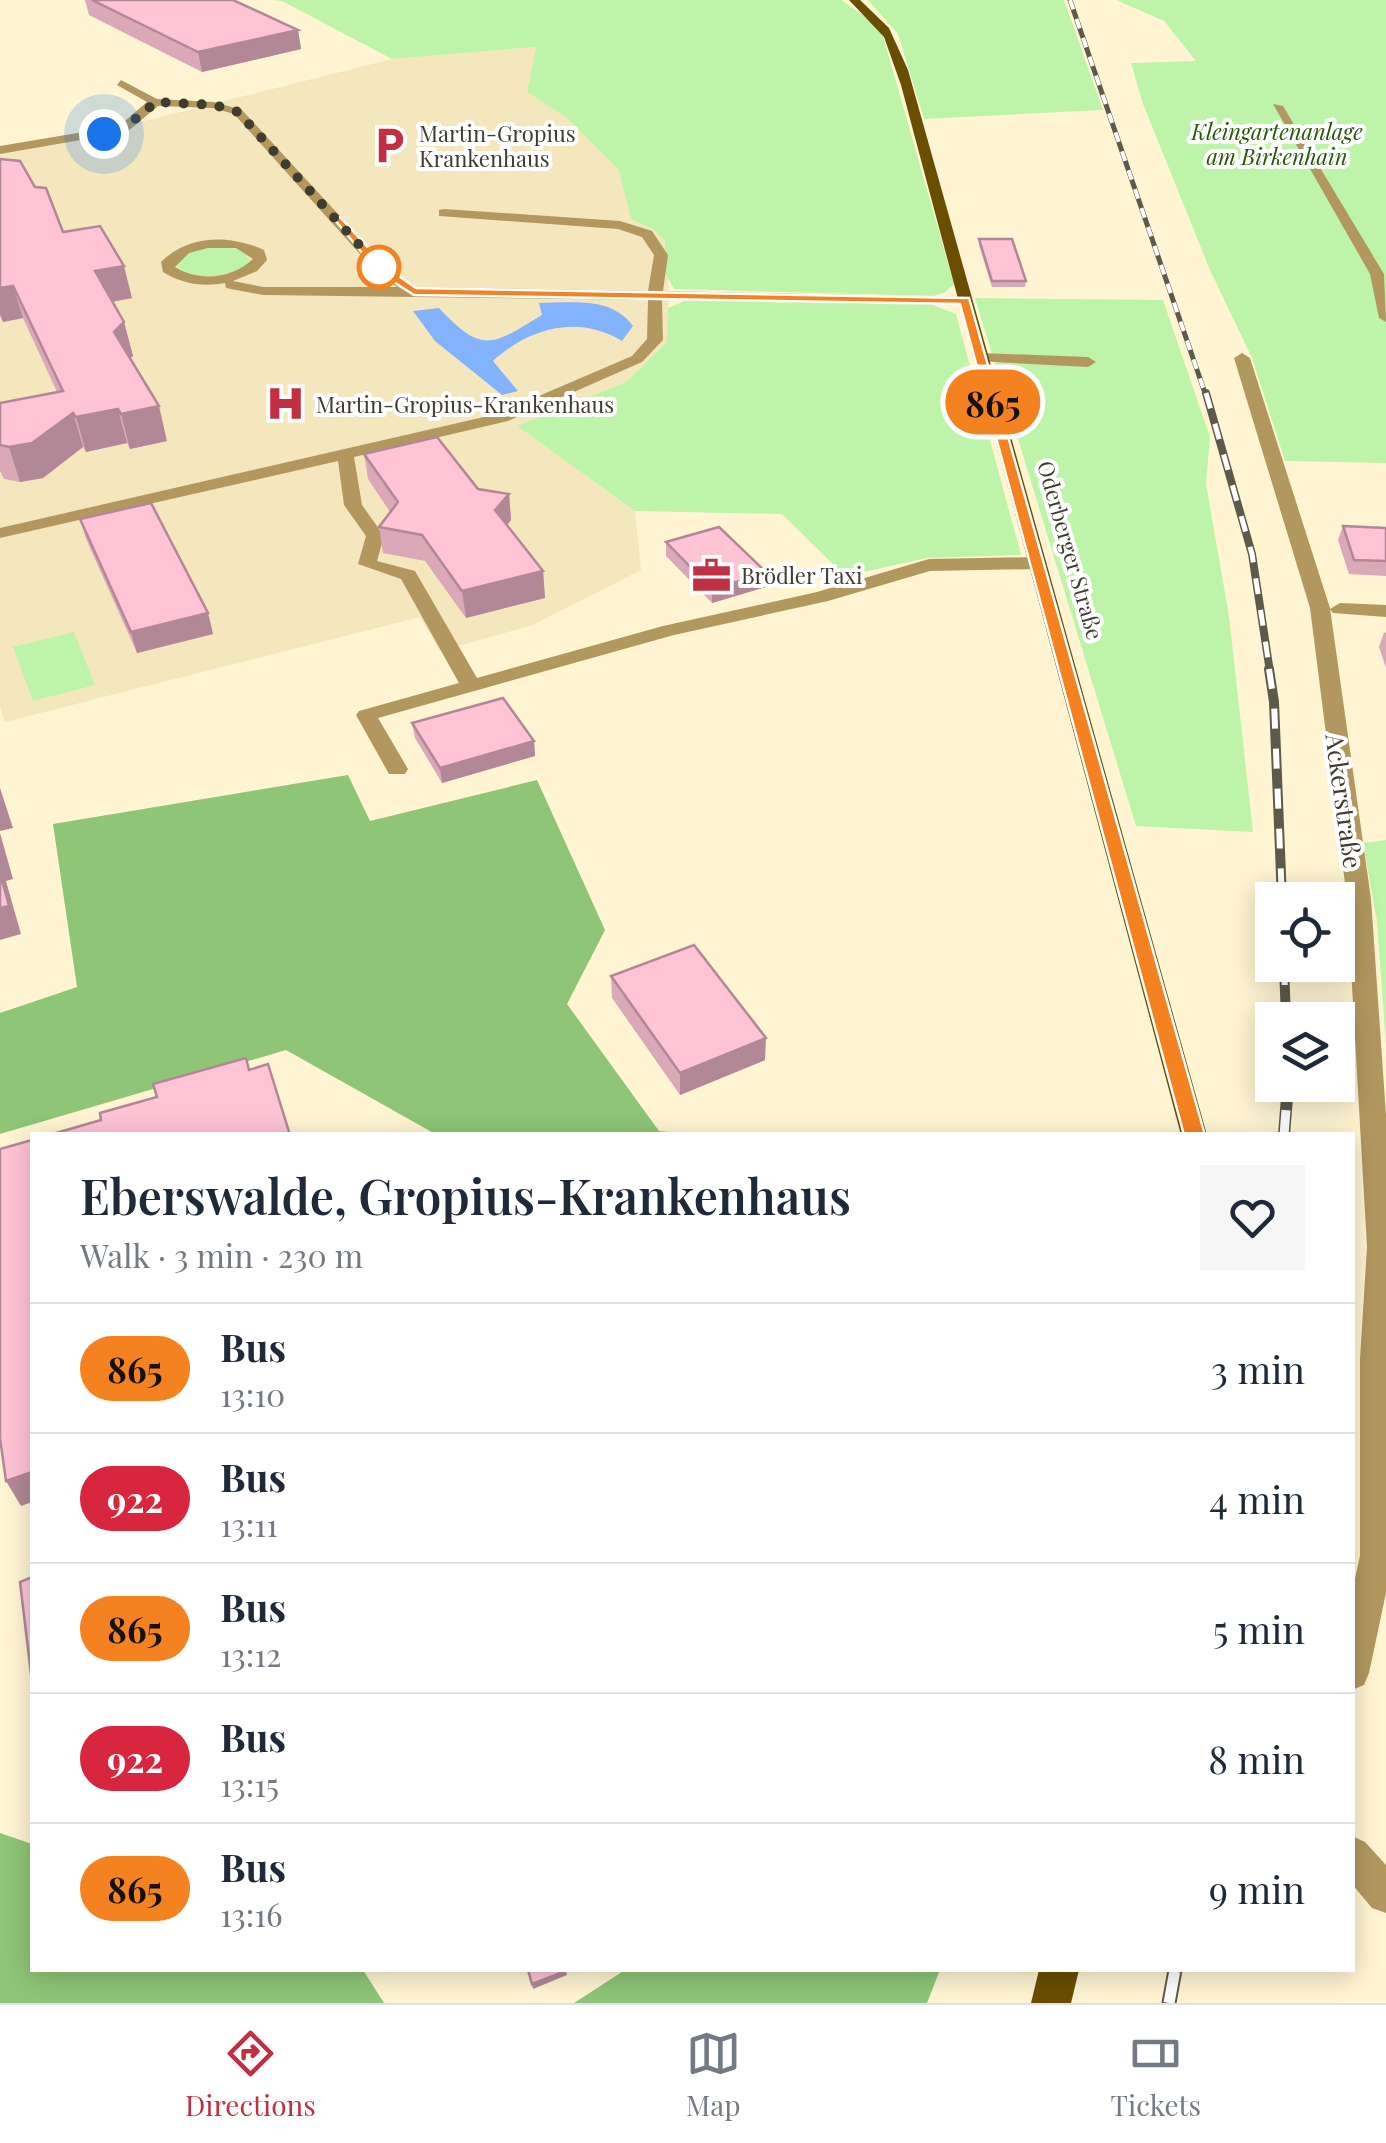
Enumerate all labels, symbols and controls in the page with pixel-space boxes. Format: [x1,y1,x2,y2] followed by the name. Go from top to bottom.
[79,109,129,159] your location
[1190,116,1363,171] park label: Kleingartenanlage am Birkenhain
[419,118,576,173] place label: Martin-Gropius Krankenhaus
[368,125,410,167] parking icon: Martin-Gropius Krankenhaus
[358,246,400,288] unlabelled marker
[936,370,1050,434] line badge: 865
[965,379,1021,426] text: 865
[265,383,307,425] hospital icon: Martin-Gropius-Krankenhaus
[316,389,614,419] place label: Martin-Gropius-Krankenhaus
[1031,457,1111,643] street label: Oderberger Straße
[690,554,732,596] office icon: Brödler Taxi
[741,560,862,590] place label: Brödler Taxi
[1319,731,1371,870] street label: Ackerstraße
[1255,882,1355,1102] map controls
[1255,882,1355,982] button: locate
[1255,1002,1355,1102] button: layers
[80,1163,851,1227] text: Eberswalde, Gropius-Krankenhaus
[1200,1165,1305,1270] button: heart
[80,1233,363,1276] text: Walk · 3 min · 230 m
[220,1321,286,1372] text: Bus
[1211,1343,1305,1394] text: 3 min
[107,1345,163,1392] text: 865
[220,1372,285,1415] text: 13:10
[220,1451,286,1502] text: Bus
[1209,1473,1305,1524] text: 4 min
[107,1475,163,1522] text: 922
[220,1502,278,1545] text: 13:11
[220,1581,286,1632] text: Bus
[1213,1603,1305,1654] text: 5 min
[107,1605,163,1652] text: 865
[220,1632,281,1675] text: 13:12
[220,1711,286,1762] text: Bus
[1208,1733,1305,1784] text: 8 min
[107,1735,163,1782] text: 922
[220,1762,279,1805] text: 13:15
[220,1841,286,1892] text: Bus
[1209,1863,1305,1914] text: 9 min
[107,1865,163,1912] text: 865
[220,1892,283,1935] text: 13:16
[185,2026,316,2123] tab: Directions
[686,2026,741,2123] tab: Map
[1111,2026,1201,2123] tab: Tickets

